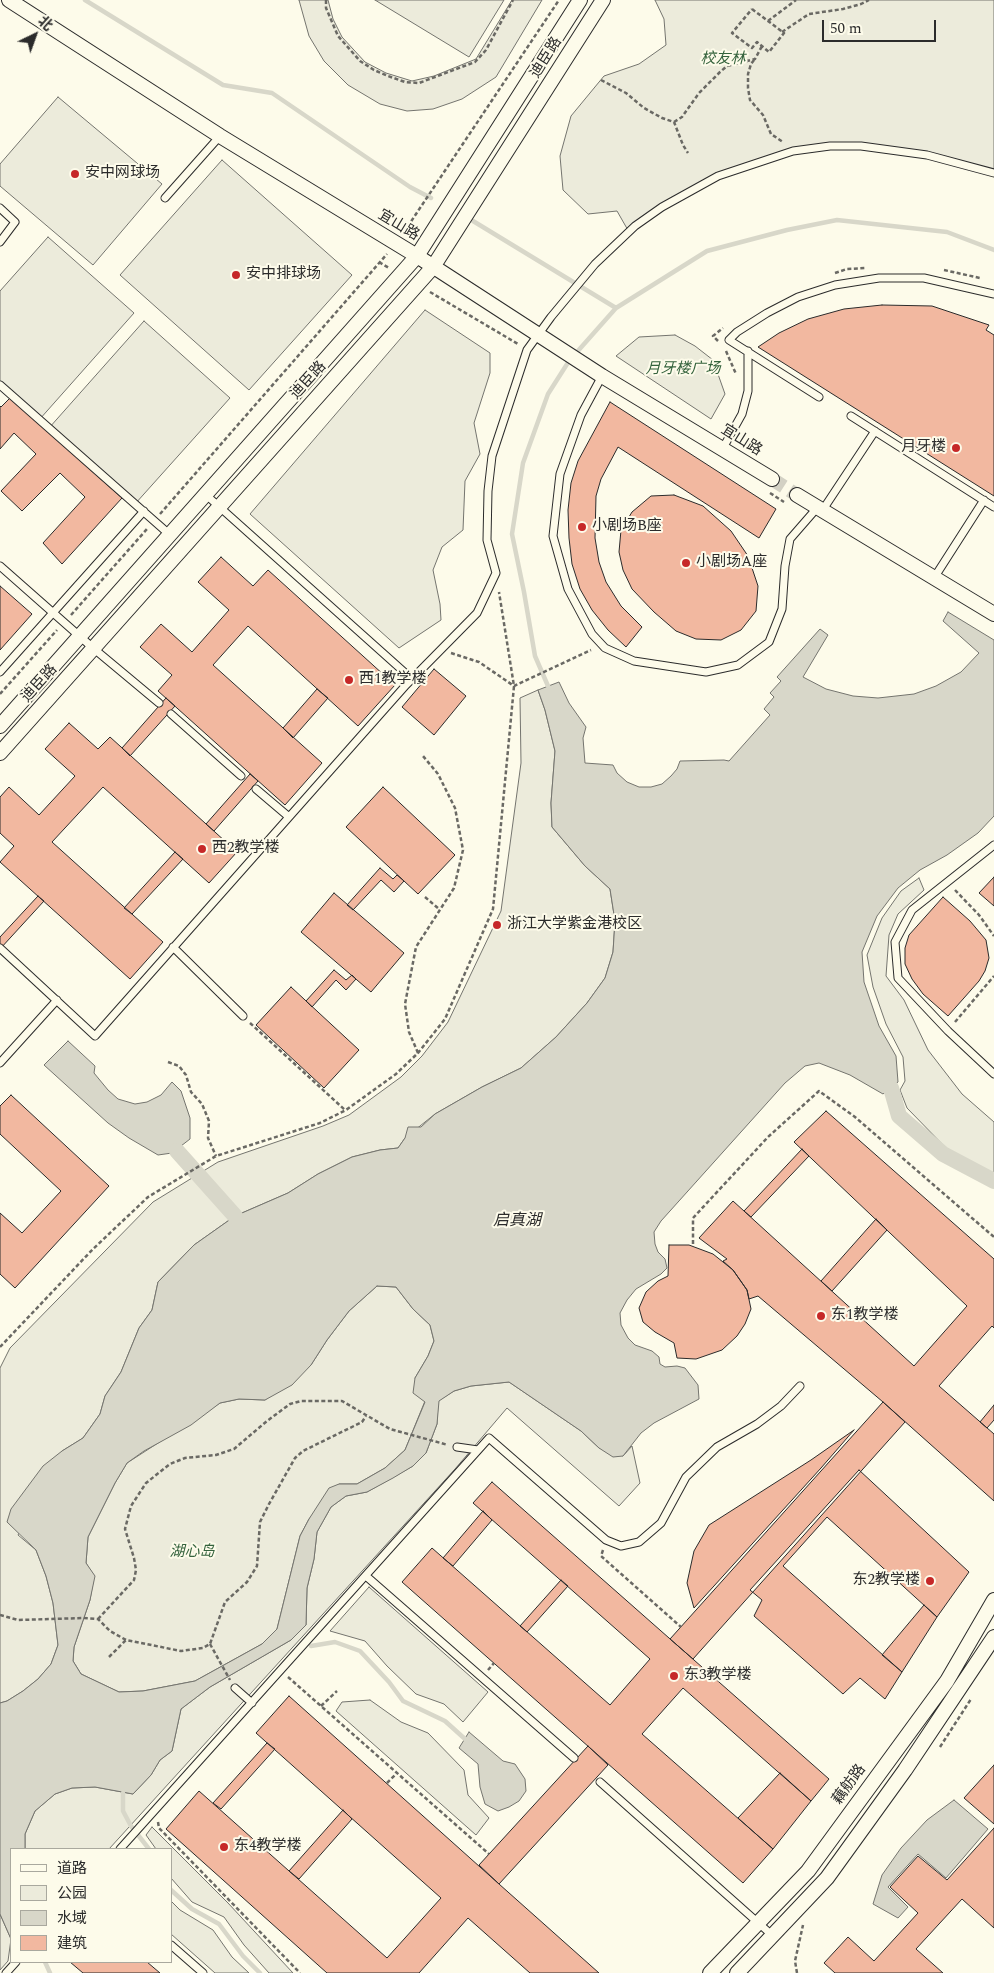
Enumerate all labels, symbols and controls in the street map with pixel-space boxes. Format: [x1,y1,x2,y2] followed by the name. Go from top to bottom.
[10,10,60,60] north arrow
[824,10,938,42] scale bar
[33,11,58,36] text: 北
[830,17,862,40] text: 50 m
[527,34,567,82] street label: 迪臣路
[701,51,745,69] park label: 校友林
[85,165,160,183] place label: 安中网球场
[69,168,81,180] marker: 安中网球场
[374,207,422,245] street label: 宜山路
[246,266,321,284] place label: 安中排球场
[230,269,242,281] marker: 安中排球场
[287,358,331,404] street label: 迪臣路
[646,361,720,379] park label: 月牙楼广场
[717,421,765,461] street label: 宜山路
[901,439,946,457] place label: 月牙楼
[950,442,962,454] marker: 月牙楼
[592,518,662,536] place label: 小剧场B座
[576,521,588,533] marker: 小剧场B座
[696,554,767,572] place label: 小剧场A座
[680,557,692,569] marker: 小剧场A座
[18,661,62,707] street label: 迪臣路
[359,671,426,689] place label: 西1教学楼
[343,674,355,686] marker: 西1教学楼
[212,840,279,858] place label: 西2教学楼
[196,843,208,855] marker: 西2教学楼
[507,916,642,934] place label: 浙江大学紫金港校区
[491,919,503,931] marker: 浙江大学紫金港校区
[493,1212,541,1232] water label: 启真湖
[831,1307,898,1325] place label: 东1教学楼
[815,1310,827,1322] marker: 东1教学楼
[170,1544,214,1562] park label: 湖心岛
[853,1572,920,1590] place label: 东2教学楼
[924,1575,936,1587] marker: 东2教学楼
[684,1667,751,1685] place label: 东3教学楼
[668,1670,680,1682] marker: 东3教学楼
[829,1762,871,1808] street label: 藕舫路
[234,1838,301,1856] place label: 东4教学楼
[218,1841,230,1853] marker: 东4教学楼
[10,1848,172,1963] legend
[57,1857,87,1880] text: 道路
[57,1882,87,1905] text: 公园
[57,1907,87,1930] text: 水域
[57,1932,87,1955] text: 建筑

